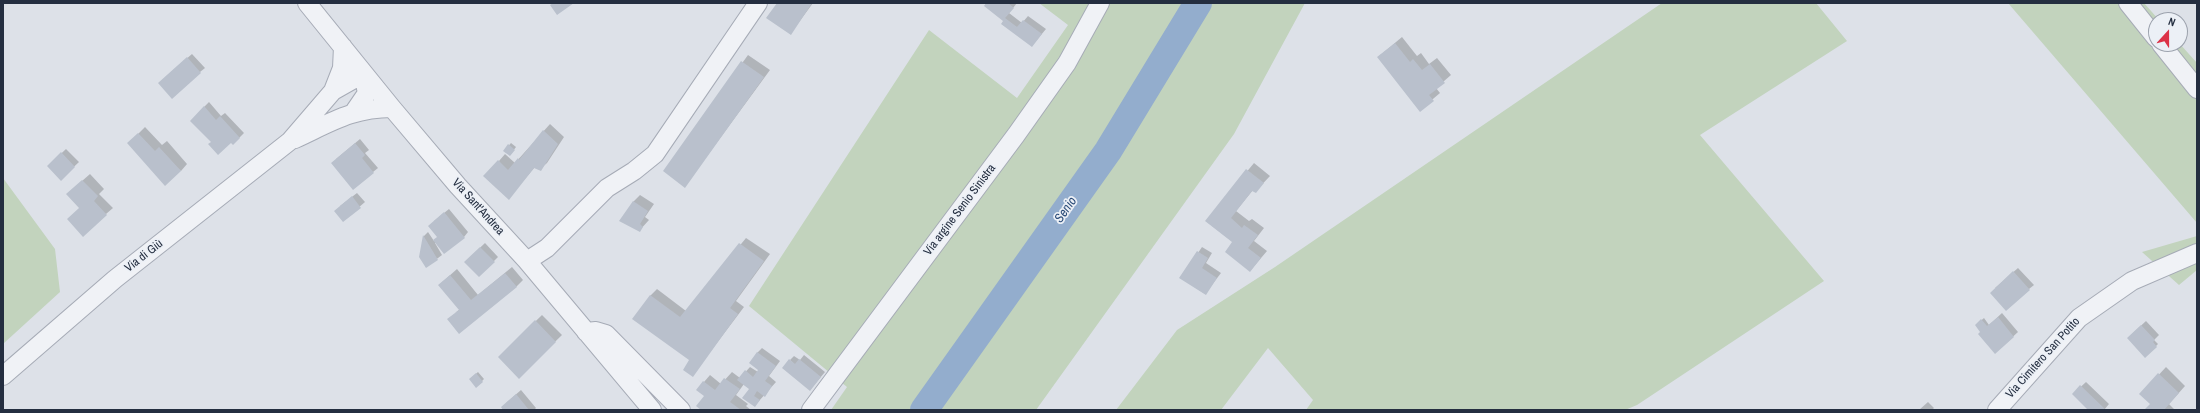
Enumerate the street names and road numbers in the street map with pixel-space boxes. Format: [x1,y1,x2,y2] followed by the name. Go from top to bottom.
[921,162,999,258] street label: Via argine Senio Sinistra
[449,176,507,238] street label: Via Sant'Andrea
[122,237,166,275] street label: Via di Giù
[2003,315,2083,401] street label: Via Cimitero San Potito

